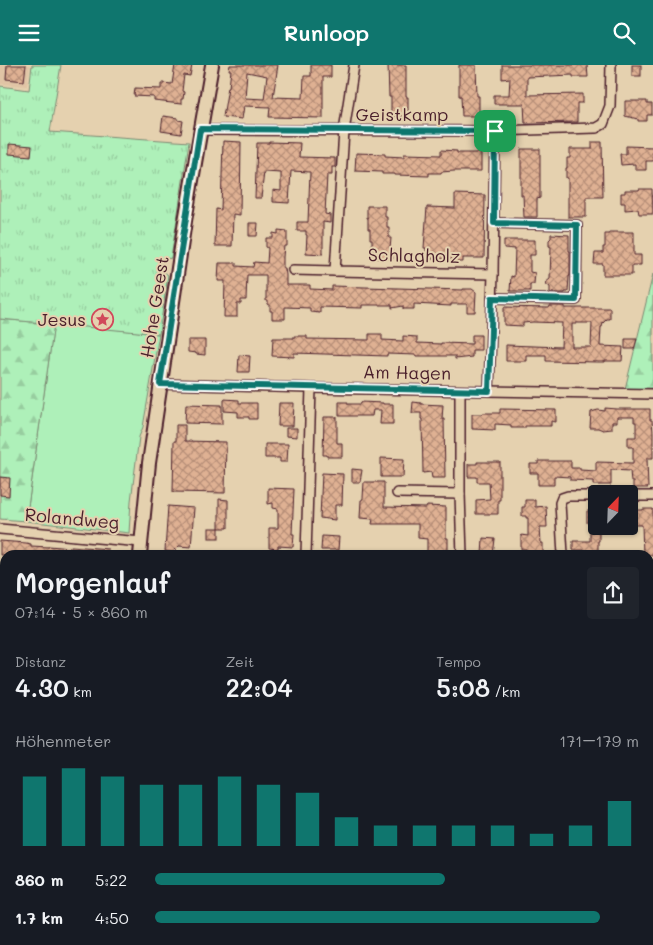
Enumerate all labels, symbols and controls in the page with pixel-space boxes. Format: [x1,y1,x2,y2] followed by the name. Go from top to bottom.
[284,18,369,47] text: Runloop
[15,19,43,47] icon: menu
[610,19,638,47] icon: search
[356,102,448,126] street label: Geistkamp
[474,110,516,152] pin
[481,117,509,145] icon: arrive
[368,242,460,268] street label: Schlagholz
[134,254,174,360] street label: Hohe Geest
[38,307,86,331] place label: Jesus
[90,308,114,332] place icon: Jesus
[363,359,451,385] street label: Am Hagen
[588,485,638,535] north arrow
[588,485,638,535] map controls
[24,502,120,534] street label: Rolandweg
[15,564,170,600] text: Morgenlauf
[587,567,639,619] button: share
[15,601,148,622] text: 07:14 · 5 × 860 m
[15,652,66,671] text: Distanz
[226,652,254,671] text: Zeit
[436,652,481,671] text: Tempo
[15,671,69,703] text: 4.30
[226,671,293,703] text: 22:04
[436,671,490,703] text: 5:08
[69,682,92,701] text: km
[490,682,520,701] text: /km
[15,730,111,751] text: Höhenmeter
[559,730,639,751] text: 171–179 m
[15,869,63,890] text: 860 m
[95,869,127,890] text: 5:22
[15,907,63,928] text: 1.7 km
[95,907,129,928] text: 4:50

